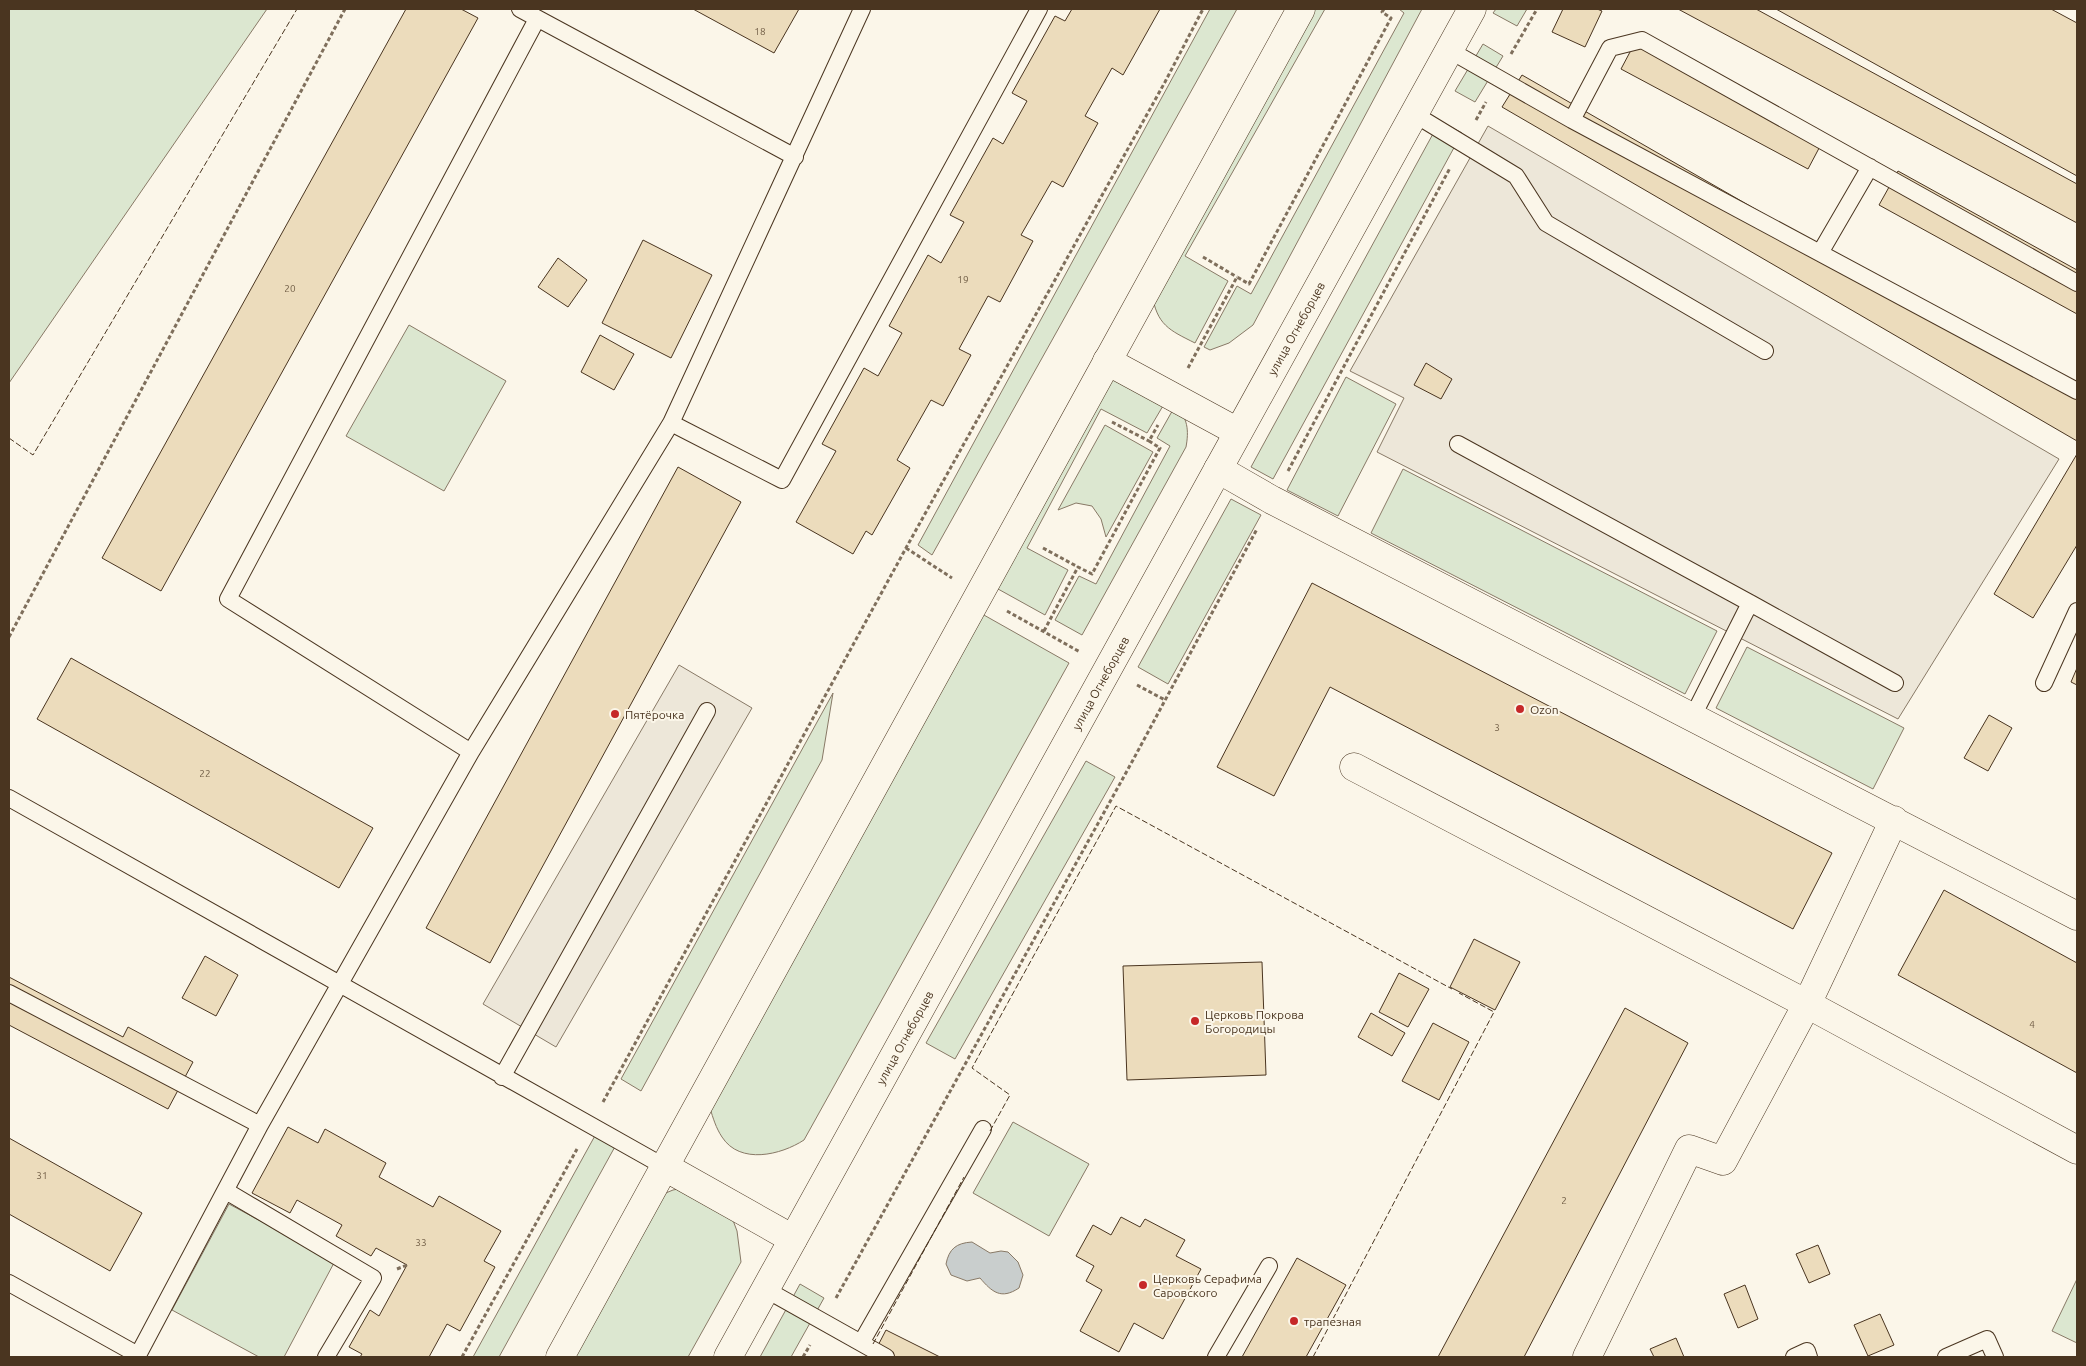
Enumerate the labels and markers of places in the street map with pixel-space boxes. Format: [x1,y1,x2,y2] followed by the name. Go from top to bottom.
[1514,703,1526,715] marker: Ozon
[1530,703,1559,716] place label: Ozon
[609,708,621,720] marker: Пятёрочка
[625,708,684,721] place label: Пятёрочка
[1205,1008,1304,1035] place label: Церковь Покрова Богородицы
[1189,1015,1201,1027] marker: Церковь Покрова Богородицы
[1153,1272,1262,1299] place label: Церковь Серафима Саровского
[1137,1279,1149,1291] marker: Церковь Серафима Саровского
[1288,1315,1300,1327] marker: трапезная
[1304,1315,1361,1328] place label: трапезная

